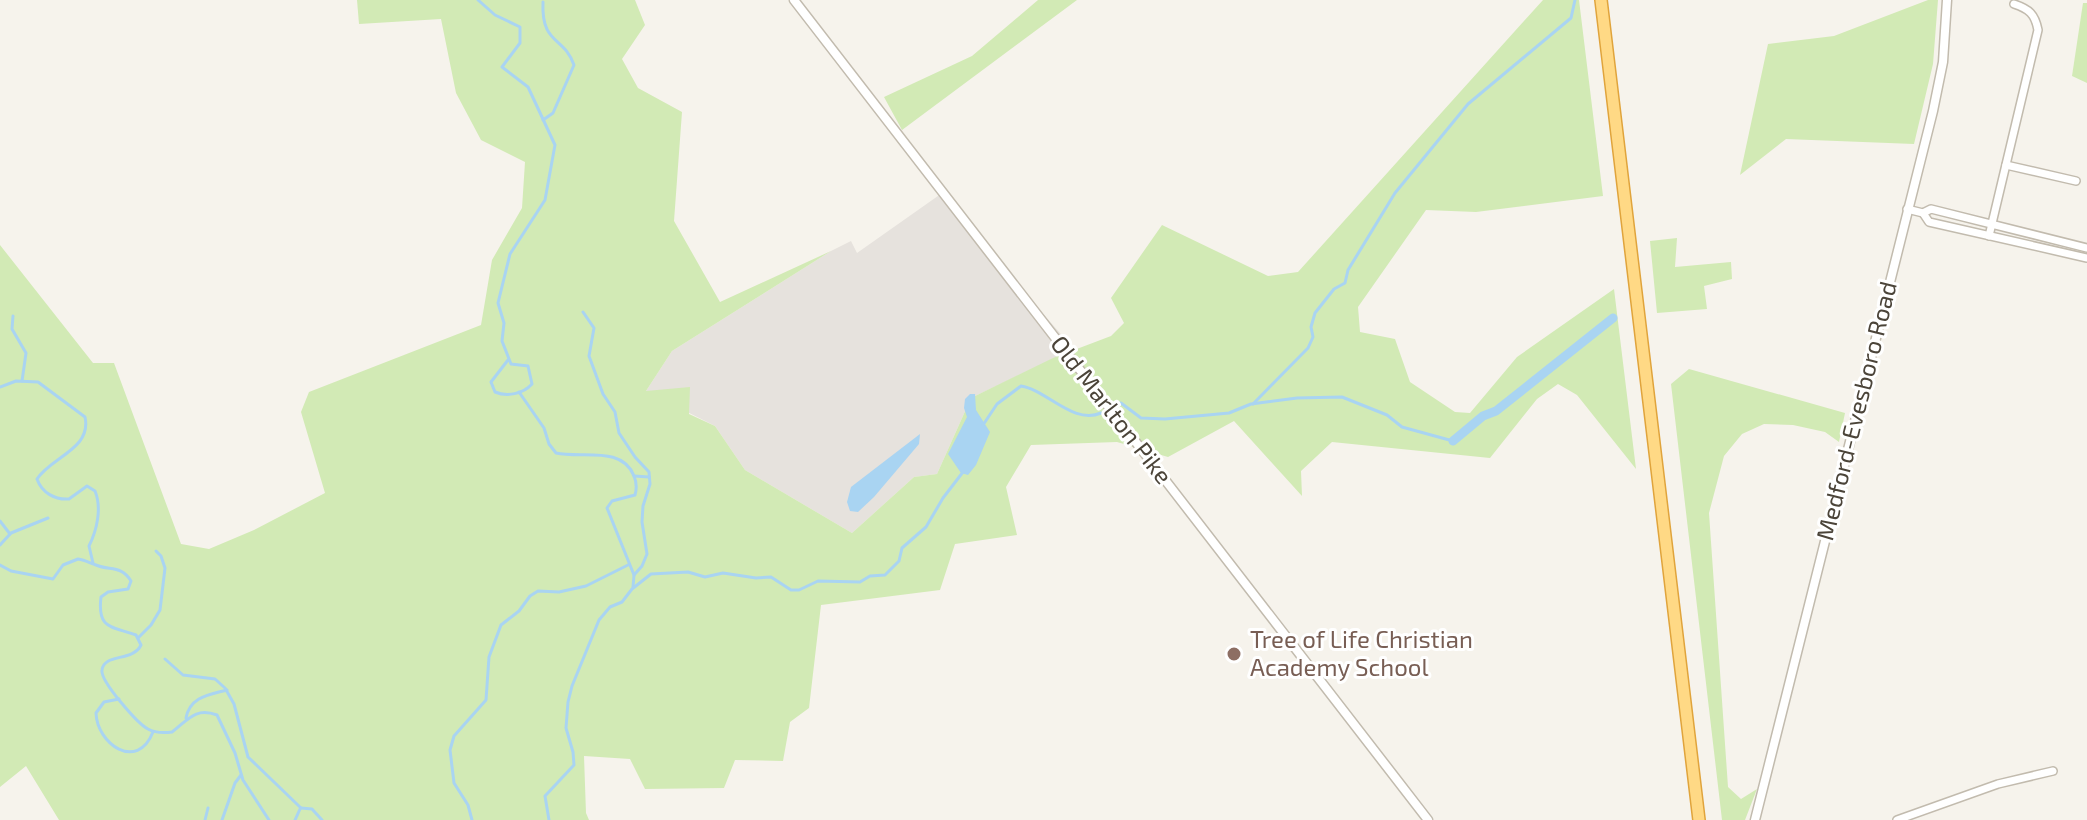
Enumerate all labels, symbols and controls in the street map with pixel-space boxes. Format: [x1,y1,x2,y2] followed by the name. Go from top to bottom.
[1809,278,1902,543] street label: Medford-Evesboro Road
[1045,329,1179,489] street label: Old Marlton Pike
[1250,624,1473,681] place label: Tree of Life Christian Academy School
[1225,645,1243,663] marker: Tree of Life Christian Academy School

